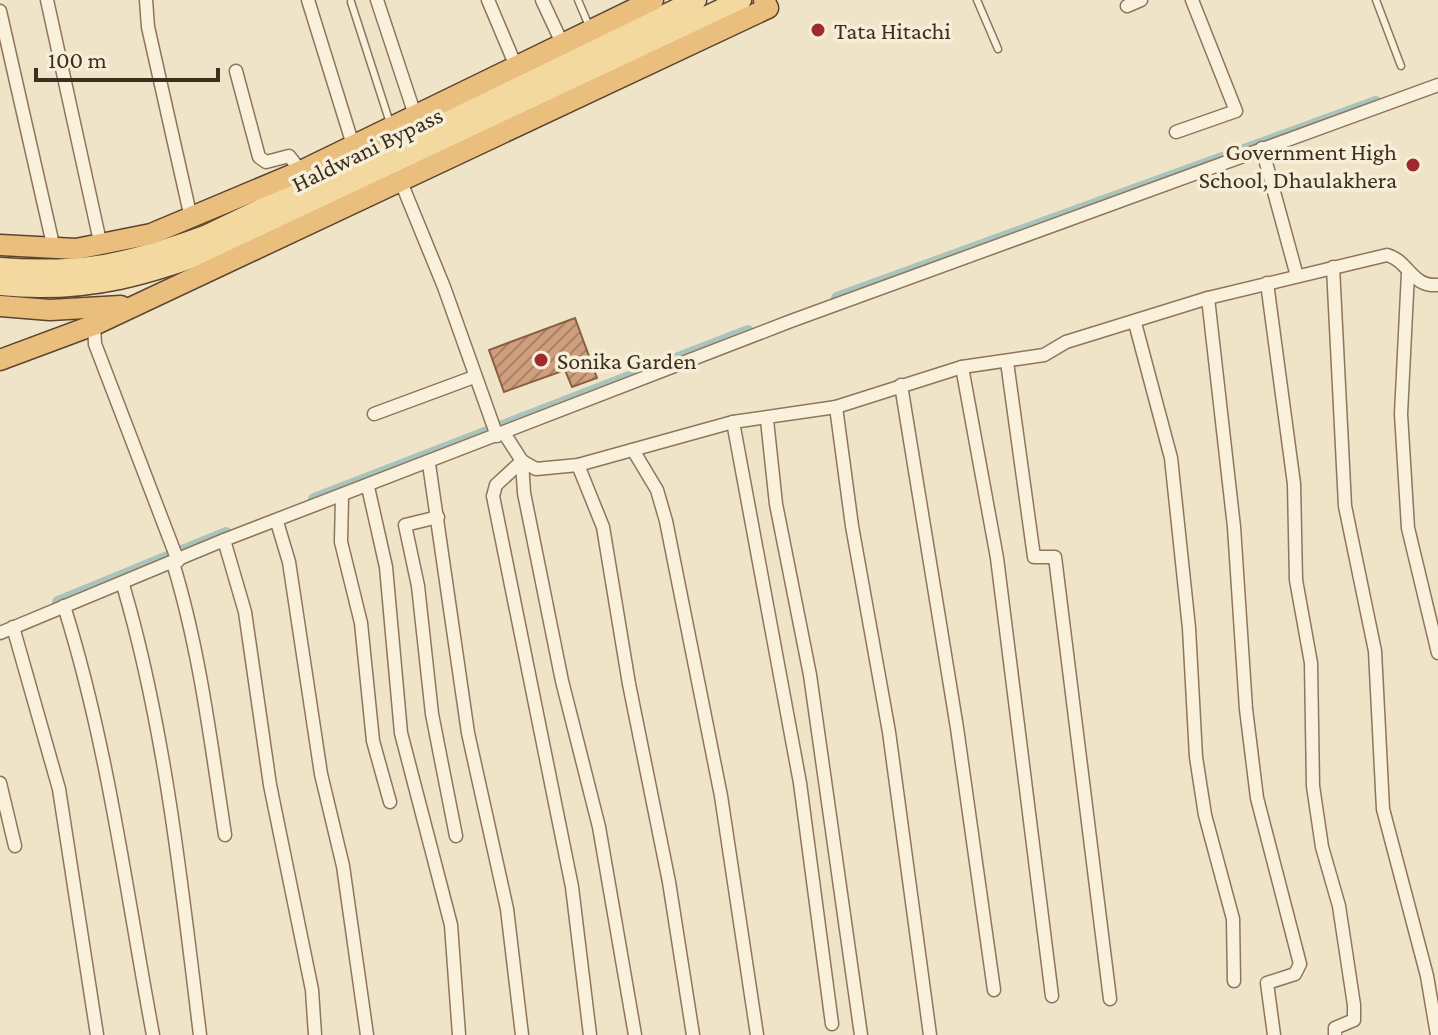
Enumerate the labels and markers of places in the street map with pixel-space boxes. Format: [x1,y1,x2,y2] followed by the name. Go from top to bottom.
[834,17,951,44] place label: Tata Hitachi
[809,21,827,39] marker: Tata Hitachi
[1199,138,1397,193] place label: Government High School, Dhaulakhera
[1404,156,1422,174] marker: Government High School, Dhaulakhera
[557,347,697,374] place label: Sonika Garden
[532,351,550,369] marker: Sonika Garden

